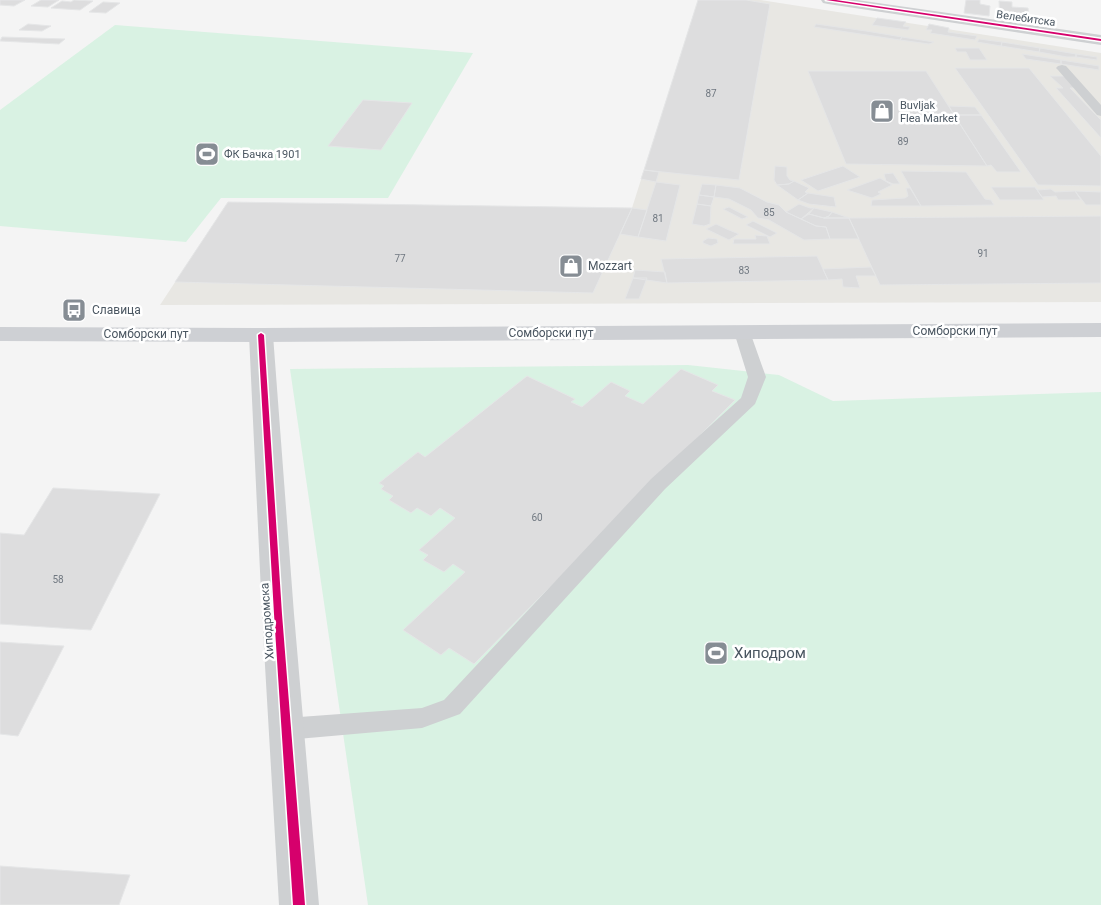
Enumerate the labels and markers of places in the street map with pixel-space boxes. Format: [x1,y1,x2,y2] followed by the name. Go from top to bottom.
[869,98,895,124] shop icon: Buvljak Flea Market
[900,99,958,125] place label: Buvljak Flea Market
[194,141,220,167] sports icon: ФК Бачка 1901
[224,148,301,161] place label: ФК Бачка 1901
[558,253,584,279] shop icon: Mozzart
[588,259,632,273] place label: Mozzart
[61,297,87,323] bus stop icon: Славица
[92,303,141,317] place label: Славица
[703,640,729,666] sports icon: Хиподром
[734,644,806,662] place label: Хиподром

